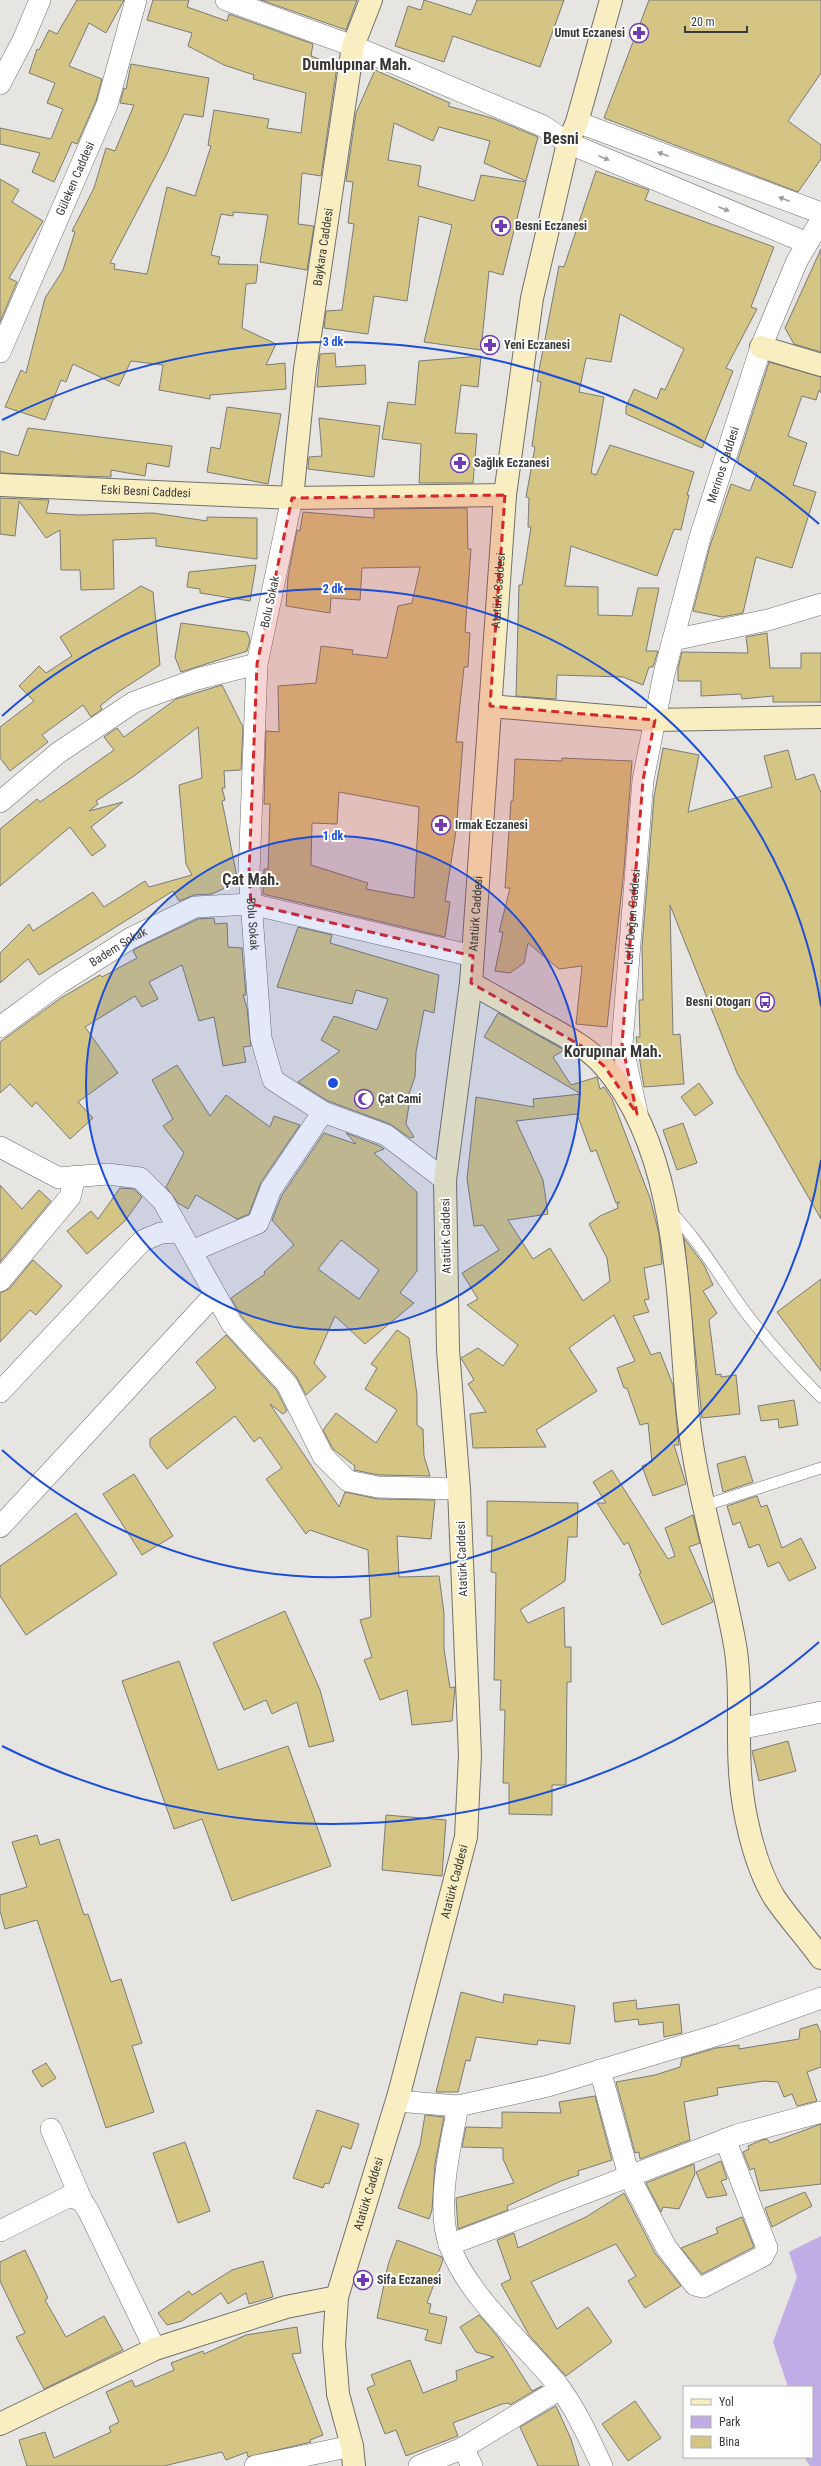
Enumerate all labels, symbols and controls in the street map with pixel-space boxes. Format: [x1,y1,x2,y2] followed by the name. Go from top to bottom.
[685,8,747,34] scale bar
[691,15,715,29] text: 20 m
[628,22,650,44] pharmacy icon: Umut Eczanesi
[554,26,625,40] place label: Umut Eczanesi
[302,55,412,74] district label: Dumlupınar Mah.
[543,129,579,148] district label: Besni
[53,139,97,218] street label: Güleken Caddesi
[656,150,668,156] one-way arrow
[599,156,611,162] one-way arrow
[778,196,790,202] one-way arrow
[718,205,730,212] one-way arrow
[310,207,336,287] street label: Baykara Caddesi
[490,215,512,237] pharmacy icon: Besni Eczanesi
[515,219,587,233] place label: Besni Eczanesi
[479,334,501,356] pharmacy icon: Yeni Eczanesi
[323,335,344,349] text: 3 dk
[504,338,570,352] place label: Yeni Eczanesi
[704,425,742,505] street label: Merinos Caddesi
[449,452,471,474] pharmacy icon: Sağlık Eczanesi
[474,456,549,470] place label: Sağlık Eczanesi
[101,483,191,500] street label: Eski Besni Caddesi
[489,552,508,629] street label: Atatürk Caddesi
[258,574,282,629] street label: Bolu Sokak
[323,582,344,596] text: 2 dk
[430,814,452,836] pharmacy icon: Irmak Eczanesi
[455,818,528,832] place label: Irmak Eczanesi
[323,829,344,843] text: 1 dk
[621,869,643,965] street label: Latif Doğan Caddesi
[222,870,280,889] district label: Çat Mah.
[466,875,485,952] street label: Atatürk Caddesi
[244,897,262,951] street label: Bolu Sokak
[87,924,150,969] street label: Badem Sokak
[754,991,776,1013] bus stop icon: Besni Otogarı
[686,995,751,1009] place label: Besni Otogarı
[564,1042,662,1061] district label: Korupınar Mah.
[326,1076,340,1090] centre of rings
[353,1088,375,1110] mosque icon: Çat Cami
[378,1092,421,1106] place label: Çat Cami
[438,1198,454,1274] street label: Atatürk Caddesi
[454,1521,470,1597] street label: Atatürk Caddesi
[438,1843,471,1920] street label: Atatürk Caddesi
[351,2156,386,2232] street label: Atatürk Caddesi
[352,2269,374,2291] pharmacy icon: Sifa Eczanesi
[377,2273,441,2287] place label: Sifa Eczanesi
[683,2386,813,2458] legend
[719,2395,734,2409] text: Yol
[719,2415,741,2429] text: Park
[719,2435,740,2449] text: Bina

